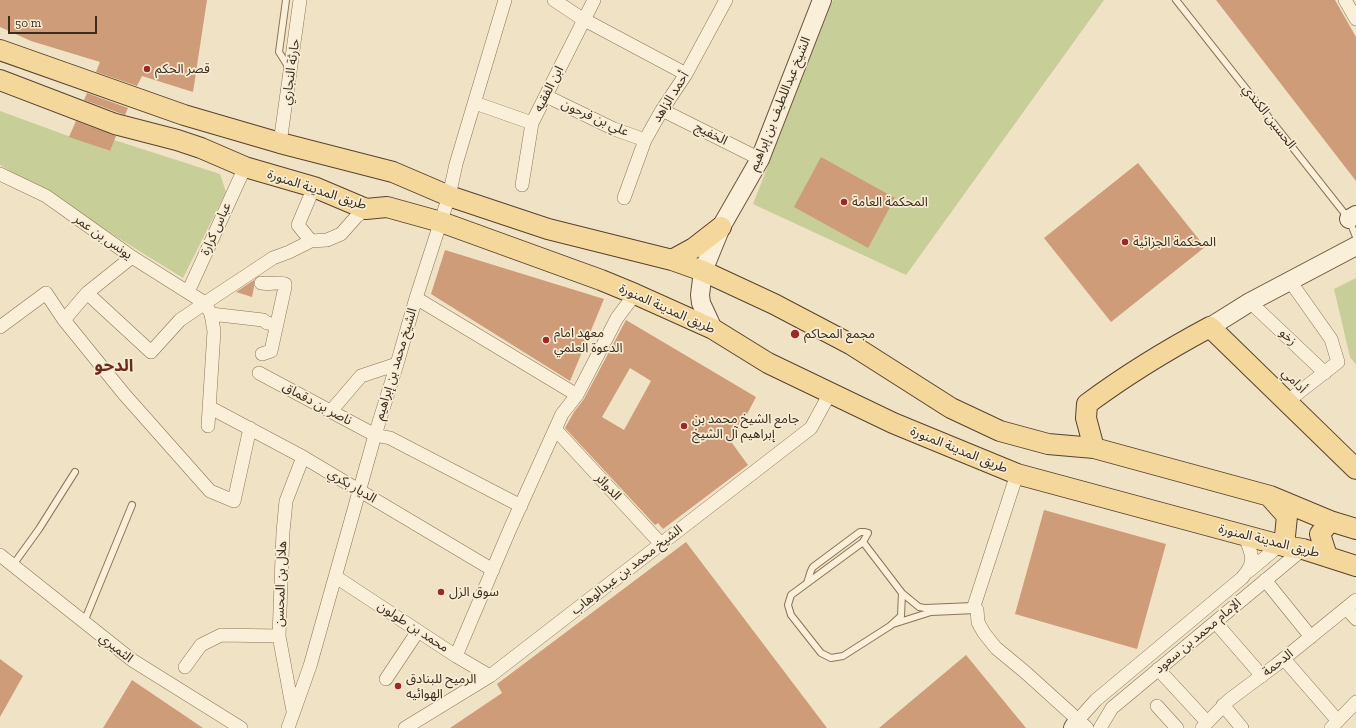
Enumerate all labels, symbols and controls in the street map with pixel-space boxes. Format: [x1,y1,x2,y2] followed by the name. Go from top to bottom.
[10,8,99,34] scale bar
[15,16,41,30] text: 50 m
[746,35,814,173] street label: الشيخ عبداللطيف بن إبراهيم
[279,38,303,106] street label: حارثة النجاري
[155,61,210,77] place label: قصر الحكم
[531,63,567,115] street label: ابن الفقيه
[142,64,152,74] marker: قصر الحكم
[649,69,693,125] street label: أحمد الزاهد
[1239,82,1299,152] street label: الحسين الكندي
[559,96,631,140] street label: علي بن فرحون
[692,119,730,149] street label: الخفيج
[265,167,369,213] street label: طريق المدينة المنورة
[852,194,928,210] place label: المحكمة العامة
[839,197,849,207] marker: المحكمة العامة
[197,200,235,258] street label: عباس كرارة
[71,211,135,263] street label: يونس بن عمر
[1133,234,1216,250] place label: المحكمة الجزائية
[1120,237,1130,247] marker: المحكمة الجزائية
[617,281,717,337] street label: طريق المدينة المنورة
[372,306,420,422] street label: الشيخ محمد بن إبراهيم
[554,325,623,356] place label: معهد امام الدعوة العلمي
[1276,325,1300,349] street label: زخو
[804,326,875,342] place label: مجمع المحاكم
[789,328,801,340] marker: مجمع المحاكم
[541,335,551,345] marker: معهد امام الدعوة العلمي
[95,356,133,376] district label: الدحو
[1278,365,1310,397] street label: أدامي
[280,379,354,429] street label: ناصر بن دقماق
[692,411,799,442] place label: جامع الشيخ محمد بن إبراهيم آل الشيخ
[679,421,689,431] marker: جامع الشيخ محمد بن إبراهيم آل الشيخ
[908,423,1010,477] street label: طريق المدينة المنورة
[325,465,379,507] street label: الديار بكري
[592,470,624,504] street label: الدوائر
[1217,521,1321,561] street label: طريق المدينة المنورة
[568,522,686,618] street label: الشيخ محمد بن عبدالوهاب
[272,541,290,627] street label: هلال بن المحسن
[449,584,499,600] place label: سوق الزل
[436,587,446,597] marker: سوق الزل
[1152,595,1244,677] street label: الإمام محمد بن سعود
[374,598,452,656] street label: محمد بن طولون
[96,630,136,666] street label: الثميري
[1259,646,1297,680] street label: الدحمة
[406,671,476,702] place label: الرميح للبنادق الهوائيه
[393,681,403,691] marker: الرميح للبنادق الهوائيه

